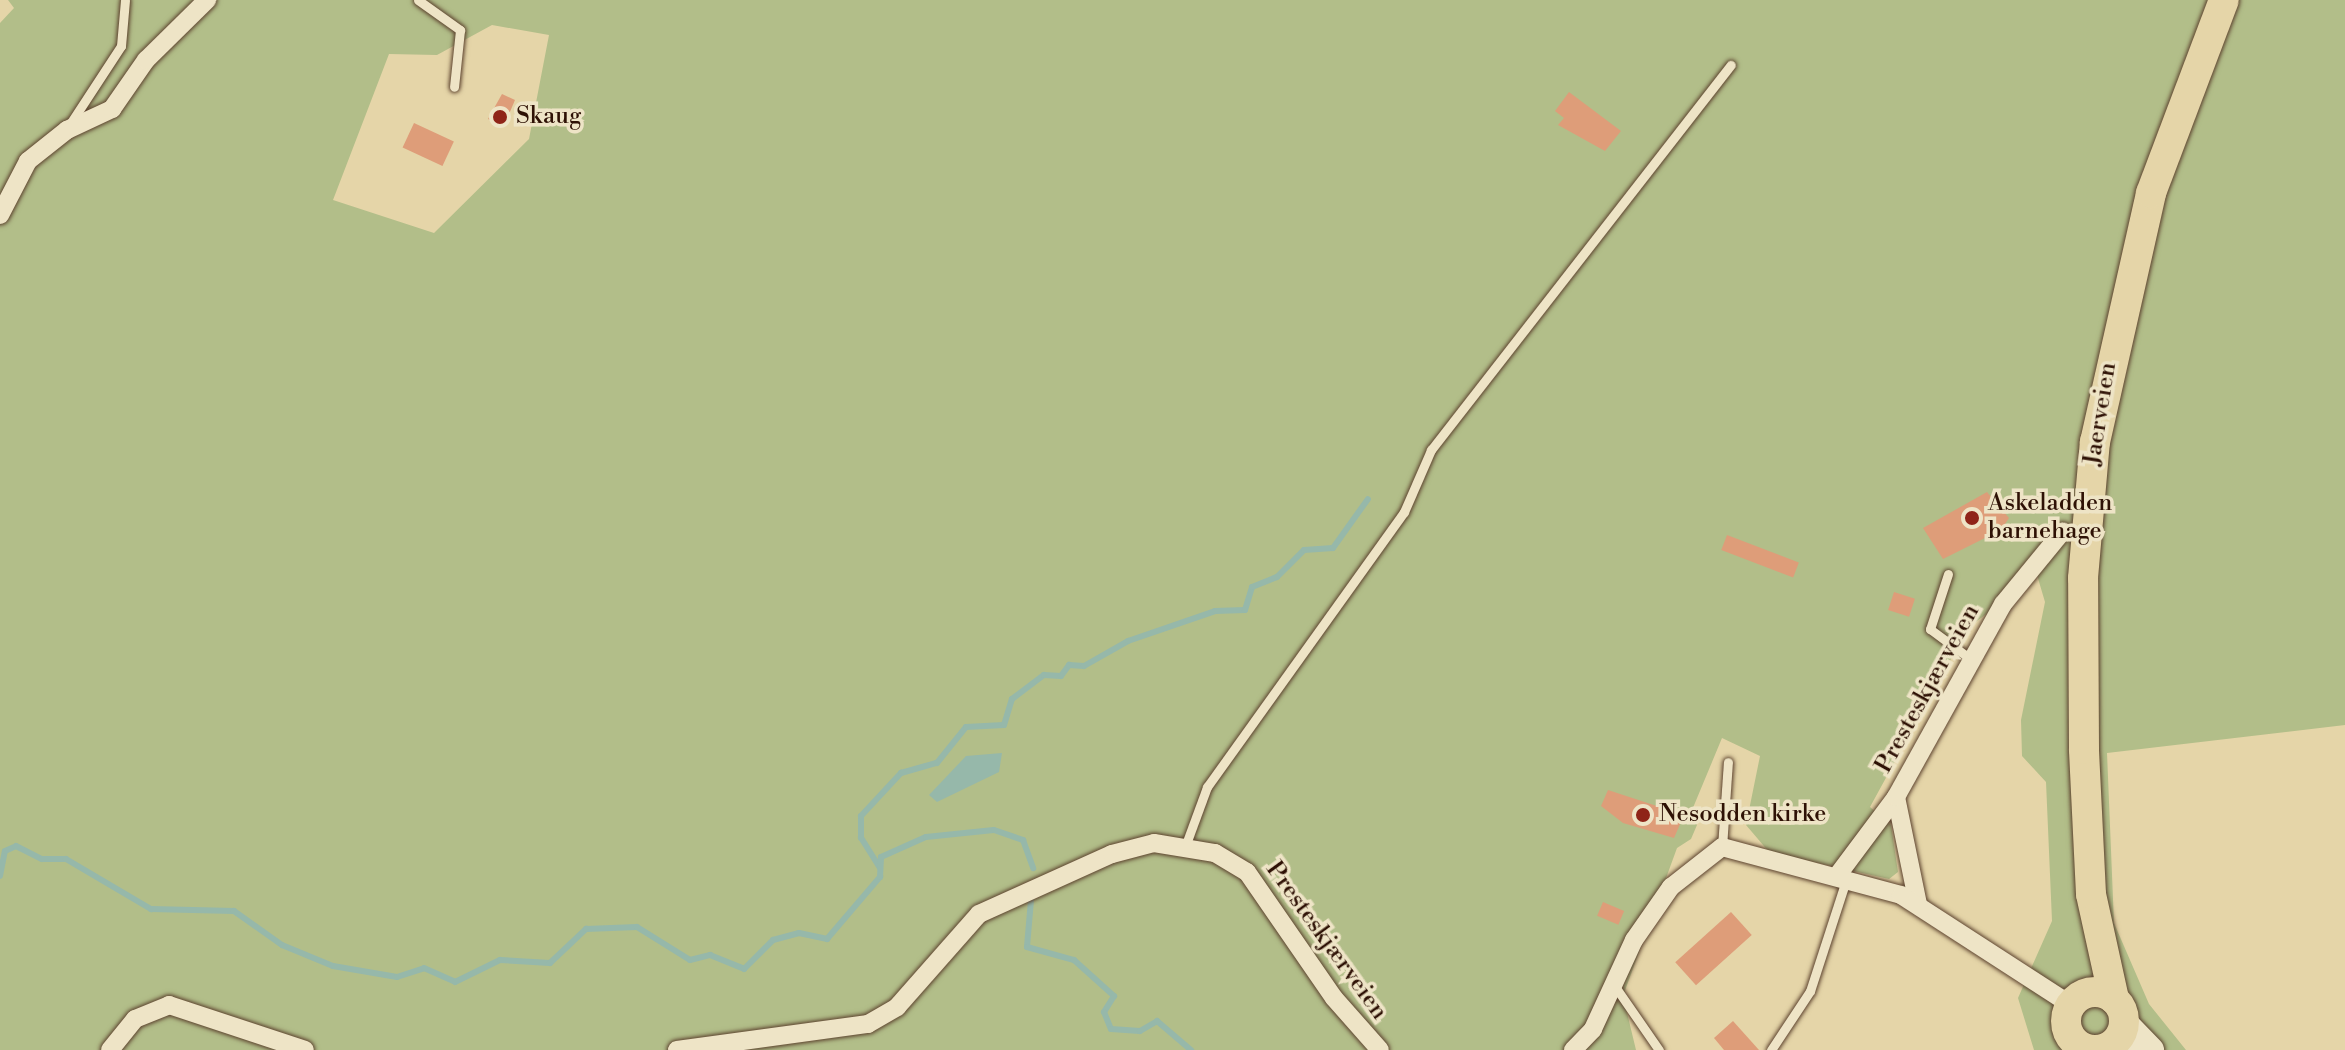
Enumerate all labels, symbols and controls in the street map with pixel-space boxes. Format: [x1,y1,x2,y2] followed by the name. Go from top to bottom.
[516,103,581,131] place label: Skaug
[491,108,509,126] marker: Skaug
[2079,360,2123,468] street label: Jaerveien
[1988,490,2112,546] place label: Askeladden barnehage
[1963,509,1981,527] marker: Askeladden barnehage
[1870,600,1986,778] street label: Presteskjærveien
[1659,801,1826,829] place label: Nesodden kirke
[1634,806,1652,824] marker: Nesodden kirke
[1259,856,1393,1026] street label: Presteskjærveien

